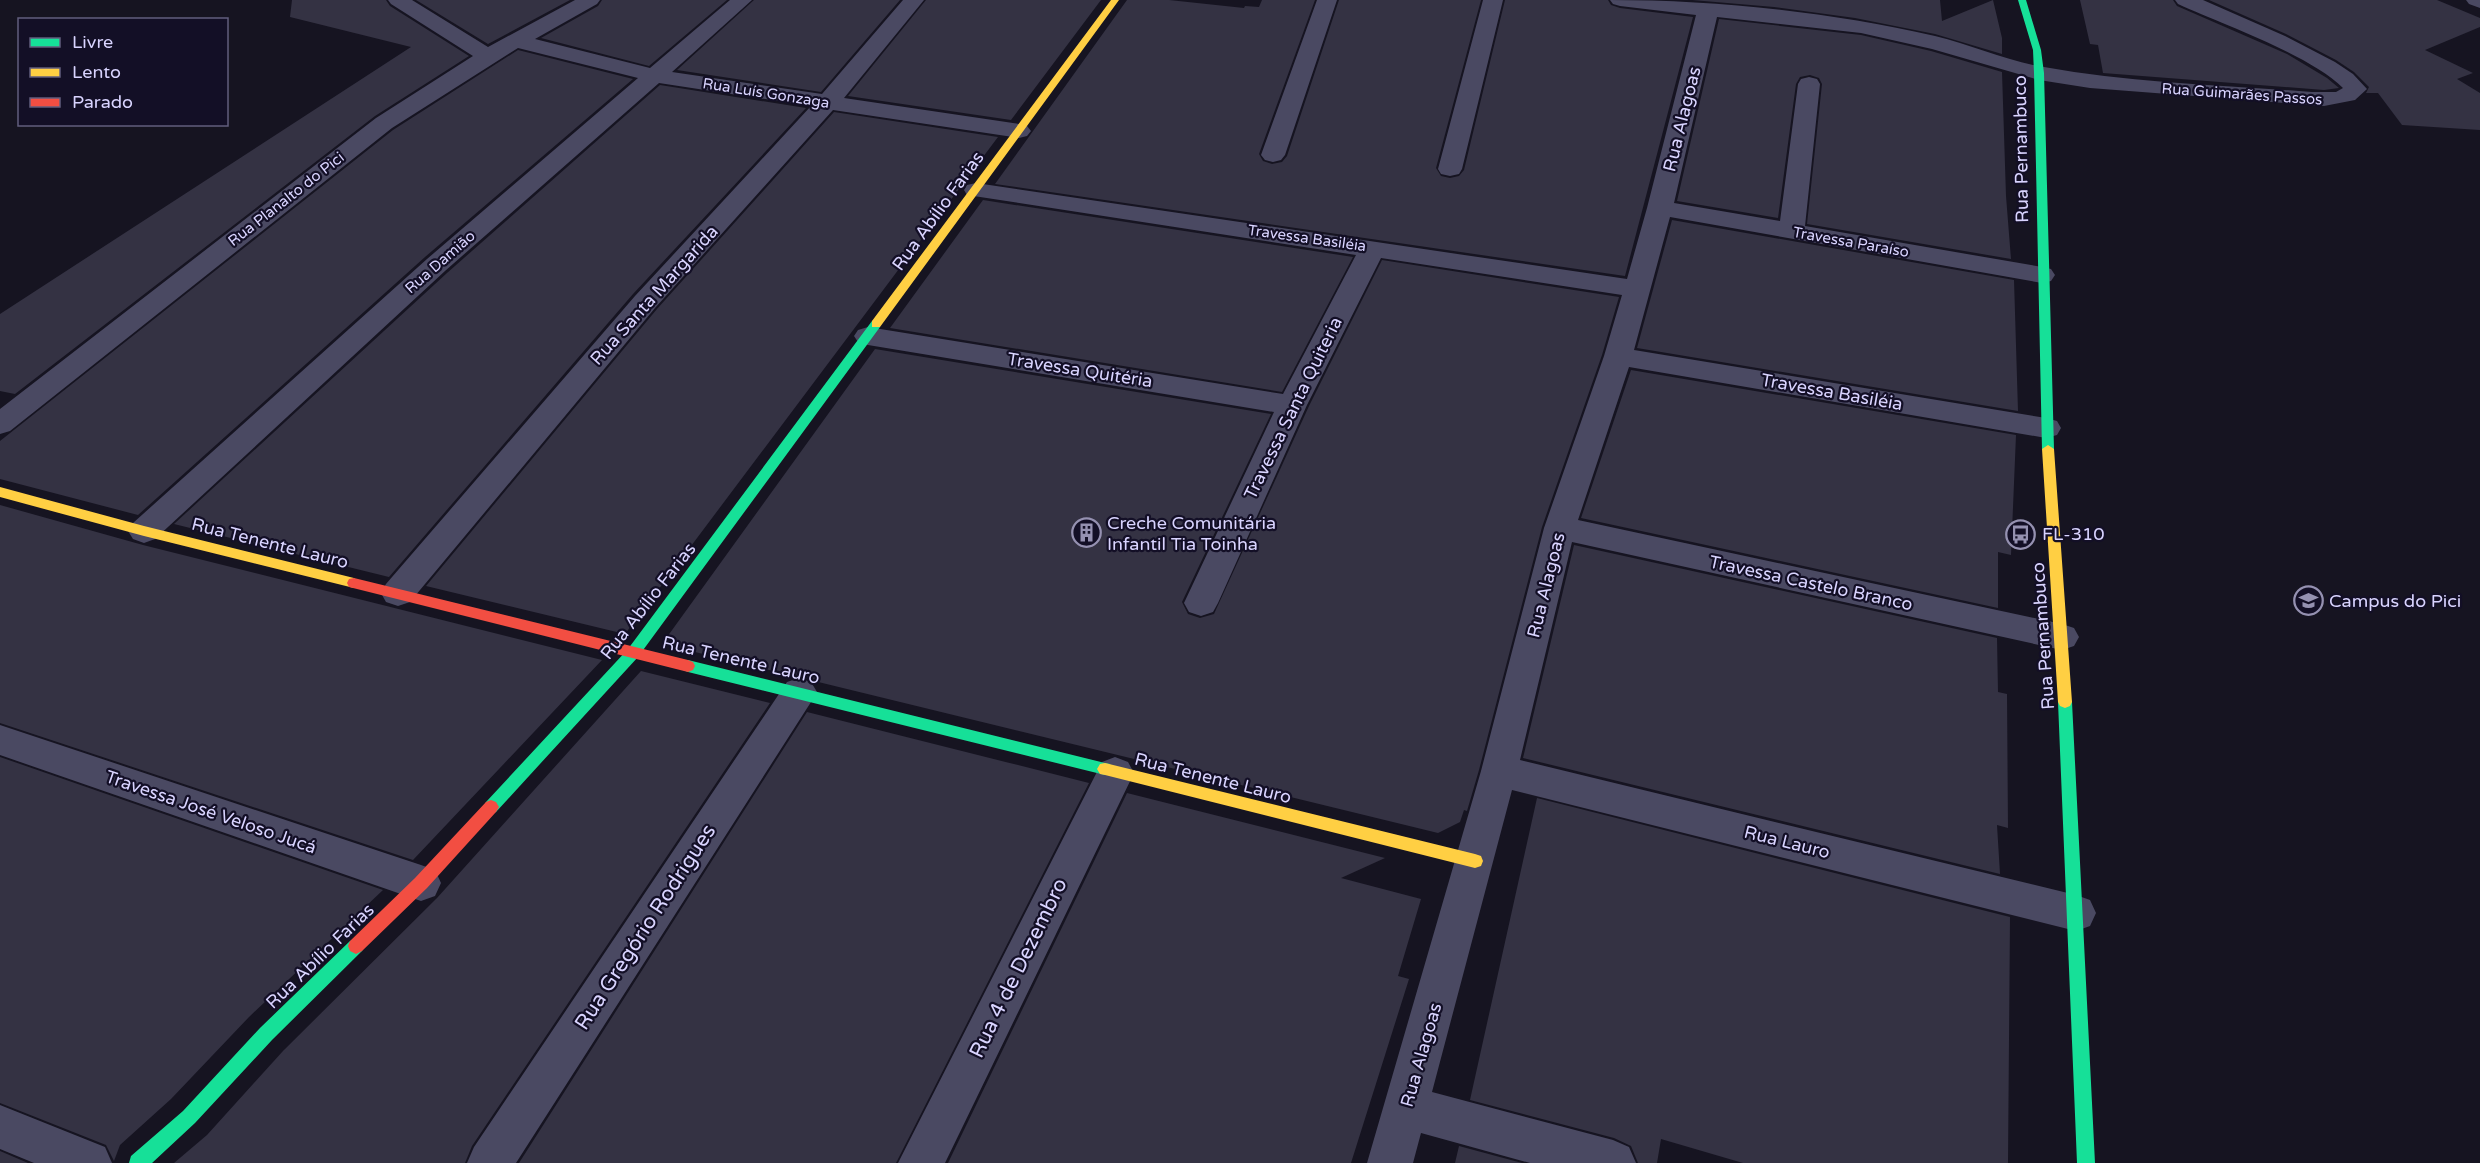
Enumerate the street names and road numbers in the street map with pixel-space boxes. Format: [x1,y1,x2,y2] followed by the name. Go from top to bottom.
[1658,64,1706,174] street label: Rua Alagoas
[701,74,831,112] street label: Rua Luís Gonzaga
[2009,75,2033,223] street label: Rua Pernambuco
[2161,79,2323,109] street label: Rua Guimarães Passos
[887,147,989,275] street label: Rua Abílio Farias
[224,148,348,250] street label: Rua Planalto do Pici
[585,221,723,369] street label: Rua Santa Margarida
[1247,221,1367,255] street label: Travessa Basiléia
[1791,223,1911,261] street label: Travessa Paraíso
[401,227,479,297] street label: Rua Damião
[1239,313,1347,503] street label: Travessa Santa Quiteria
[1006,348,1154,392] street label: Travessa Quitéria
[1759,369,1905,415] street label: Travessa Basiléia
[189,513,351,573] street label: Rua Tenente Lauro
[1522,530,1570,640] street label: Rua Alagoas
[596,538,700,664] street label: Rua Abílio Farias
[1707,551,1915,615] street label: Travessa Castelo Branco
[2027,561,2059,711] street label: Rua Pernambuco
[660,631,822,689] street label: Rua Tenente Lauro
[1132,748,1294,808] street label: Rua Tenente Lauro
[103,766,319,858] street label: Travessa José Veloso Jucá
[570,820,721,1035] street label: Rua Gregório Rodrigues
[1742,821,1832,863] street label: Rua Lauro
[964,874,1073,1062] street label: Rua 4 de Dezembro
[261,899,379,1013] street label: Rua Abílio Farias
[1396,1000,1446,1110] street label: Rua Alagoas

